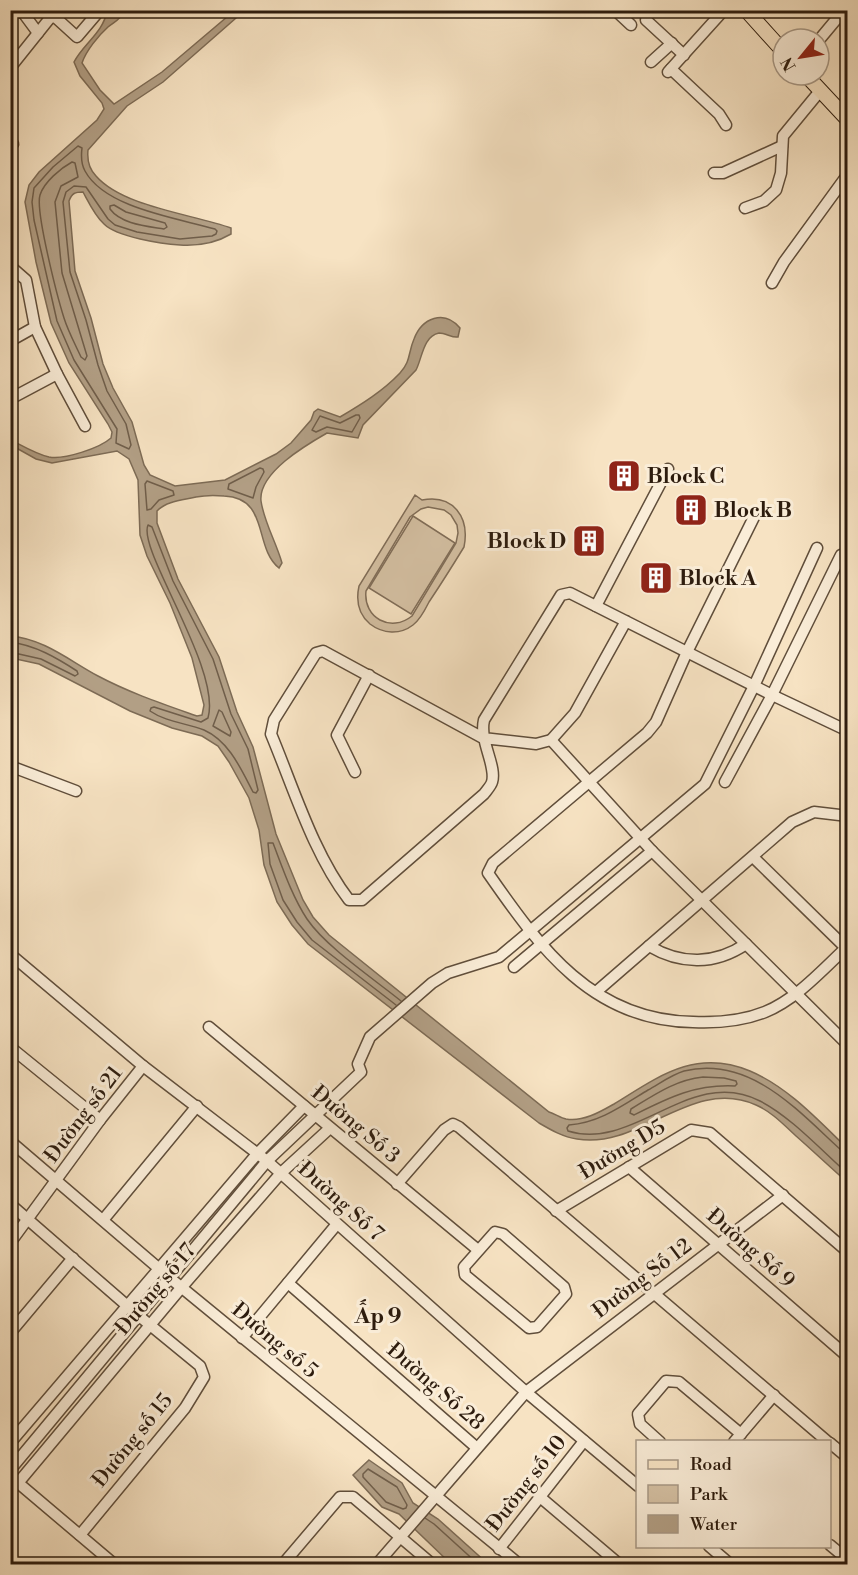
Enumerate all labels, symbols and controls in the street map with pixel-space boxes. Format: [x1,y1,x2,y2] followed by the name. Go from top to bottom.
[771,27,831,87] north arrow
[777,53,801,74] text: N
[606,458,642,494] building icon: Block C
[647,464,724,490] place label: Block C
[673,492,709,528] building icon: Block B
[714,498,792,524] place label: Block B
[571,523,607,559] building icon: Block D
[487,529,566,555] place label: Block D
[638,560,674,596] building icon: Block A
[679,566,757,592] place label: Block A
[39,1061,129,1168] street label: Đường số 21
[306,1080,405,1169] street label: Đường Số 3
[575,1114,670,1186] street label: Đường D5
[292,1156,389,1247] street label: Đường Số 7
[701,1203,800,1294] street label: Đường Số 9
[588,1233,697,1325] street label: Đường Số 12
[110,1238,202,1341] street label: Đường số 17
[226,1297,323,1384] street label: Đường số 5
[353,1299,402,1330] district label: Ấp 9
[381,1337,489,1436] street label: Đường Số 28
[87,1388,179,1493] street label: Đường số 15
[481,1430,573,1537] street label: Đường số 10
[636,1440,831,1548] legend
[690,1453,733,1476] text: Road
[690,1483,729,1506] text: Park
[689,1513,738,1536] text: Water

